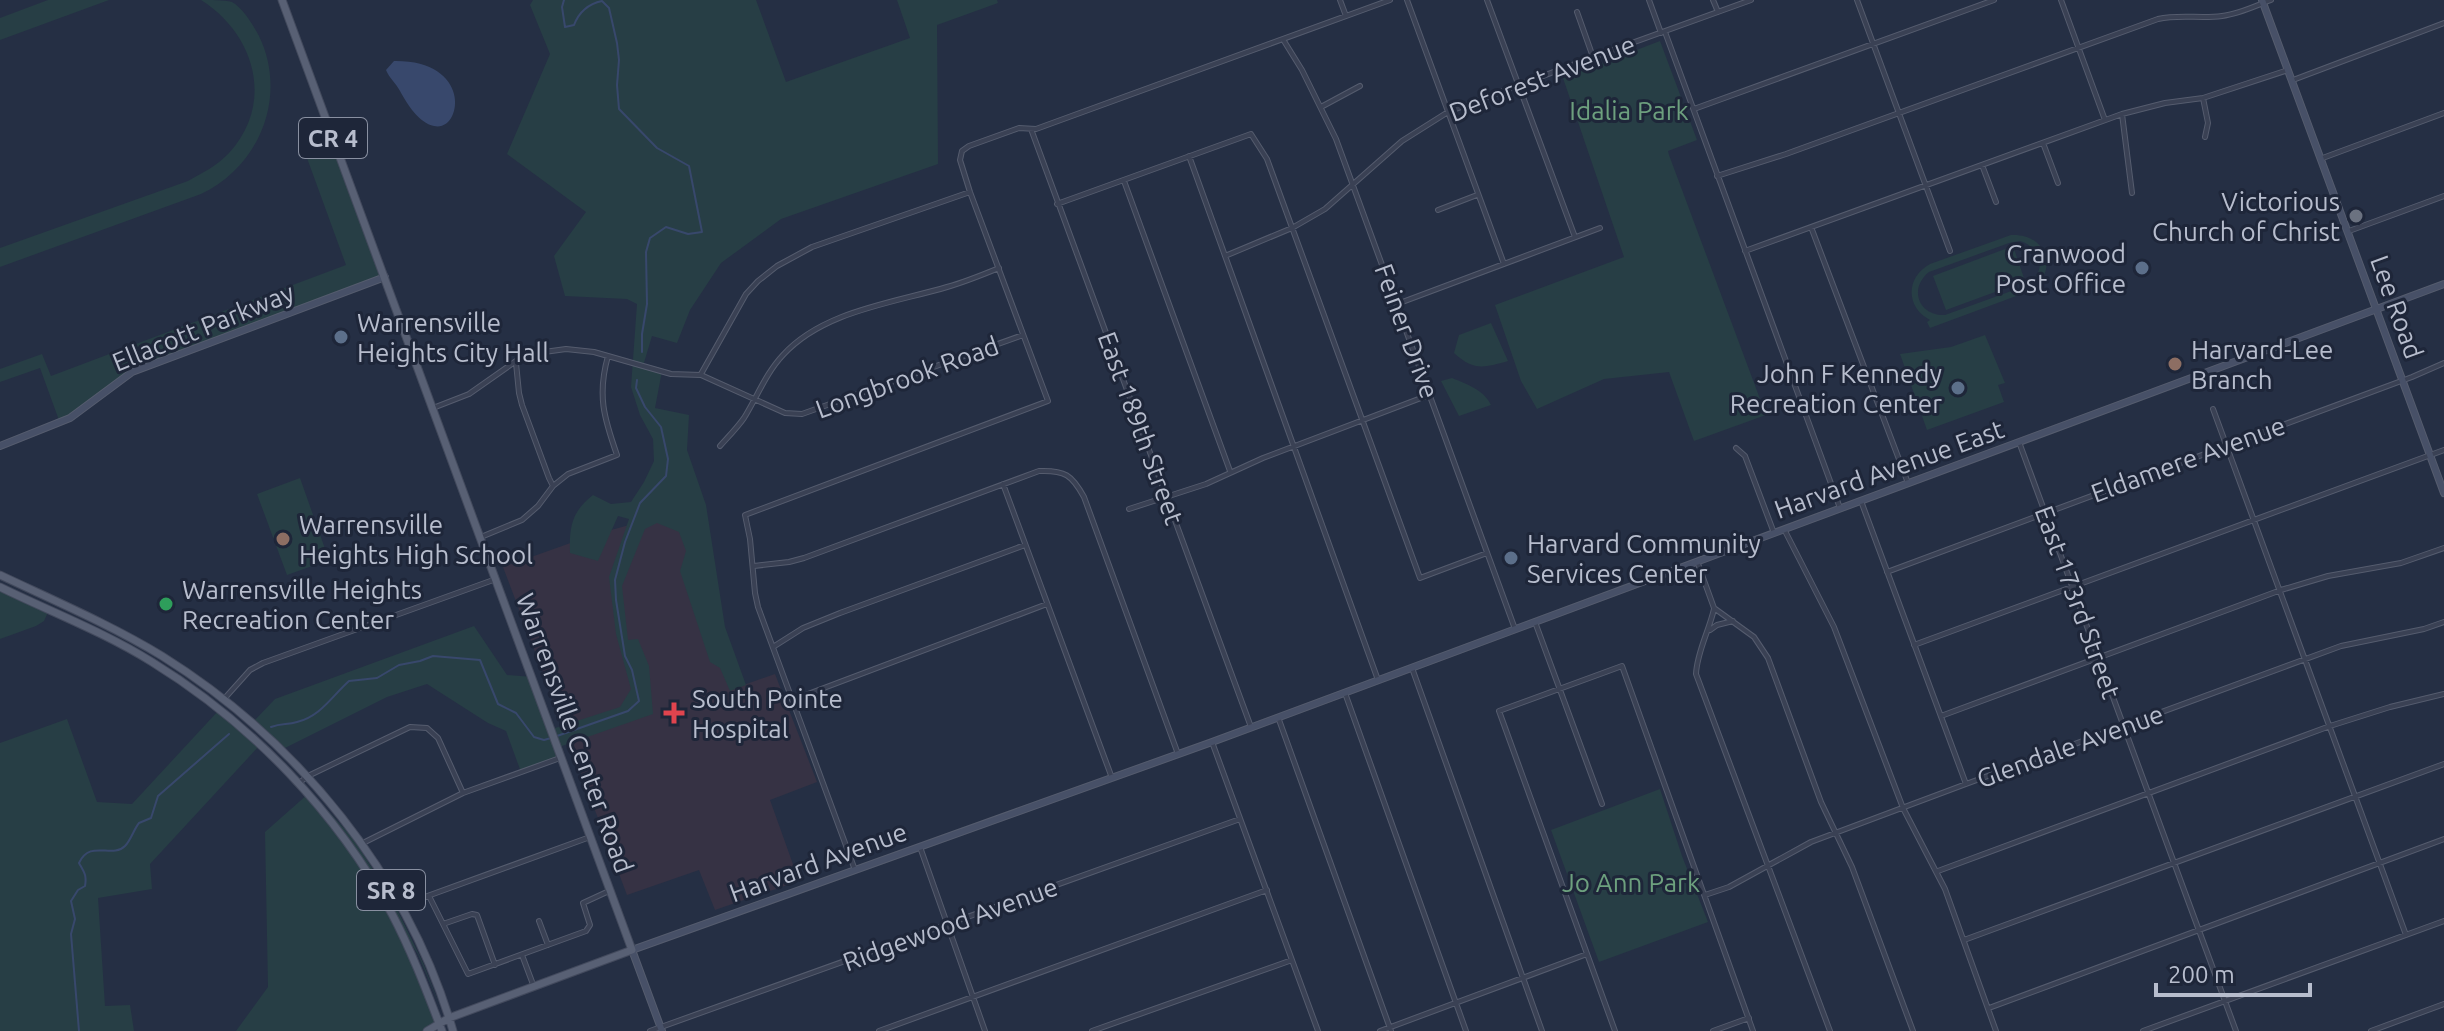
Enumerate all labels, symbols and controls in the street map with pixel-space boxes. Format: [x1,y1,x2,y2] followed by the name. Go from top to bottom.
[1445,29,1639,127] street label: Deforest Avenue
[1569,96,1689,125] park label: Idalia Park
[299,118,367,158] road number: CR 4
[2152,187,2340,246] place label: Victorious Church of Christ
[2347,207,2365,225] marker: Victorious Church of Christ
[1995,239,2126,298] place label: Cranwood Post Office
[2365,251,2429,363] street label: Lee Road
[2133,259,2151,277] marker: Cranwood Post Office
[1369,260,1445,402] street label: Feiner Drive
[108,277,298,377] street label: Ellacott Parkway
[357,308,549,367] place label: Warrensville Heights City Hall
[332,328,350,346] marker: Warrensville Heights City Hall
[1093,328,1189,528] street label: East 189th Street
[811,330,1003,424] street label: Longbrook Road
[2191,335,2333,394] place label: Harvard-Lee Branch
[2166,355,2184,373] marker: Harvard-Lee Branch
[1730,359,1942,418] place label: John F Kennedy Recreation Center
[1949,379,1967,397] marker: John F Kennedy Recreation Center
[2087,410,2289,508] street label: Eldamere Avenue
[1770,414,2008,524] street label: Harvard Avenue East
[2030,502,2126,702] street label: East 173rd Street
[299,510,533,569] place label: Warrensville Heights High School
[1527,529,1761,588] place label: Harvard Community Services Center
[274,530,292,548] marker: Warrensville Heights High School
[1502,549,1520,567] marker: Harvard Community Services Center
[182,575,422,634] place label: Warrensville Heights Recreation Center
[511,589,639,877] street label: Warrensville Center Road
[157,595,175,613] marker: Warrensville Heights Recreation Center
[692,684,843,743] place label: South Pointe Hospital
[1973,699,2167,793] street label: Glendale Avenue
[663,702,685,724] marker: South Pointe Hospital
[725,816,911,908] street label: Harvard Avenue
[1562,868,1700,897] park label: Jo Ann Park
[357,870,425,910] road number: SR 8
[839,872,1061,976] street label: Ridgewood Avenue
[2156,947,2310,997] scale bar
[2168,961,2235,988] text: 200 m

